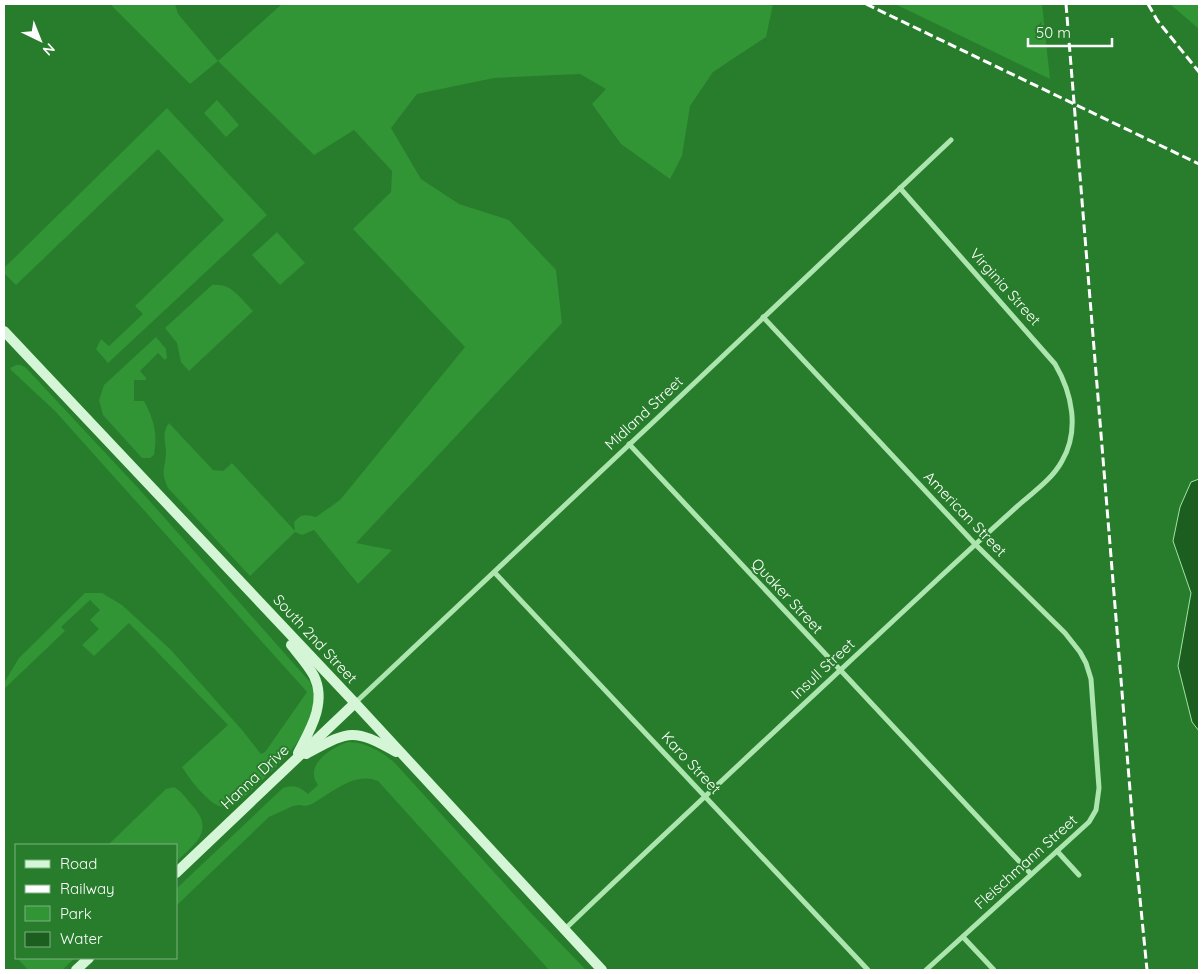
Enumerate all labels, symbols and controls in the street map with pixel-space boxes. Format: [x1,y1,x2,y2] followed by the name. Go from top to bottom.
[15,15,65,65] north arrow
[1028,15,1112,47] scale bar
[1036,23,1071,42] text: 50 m
[39,39,59,60] text: N
[966,244,1045,329] street label: Virginia Street
[601,372,687,454] street label: Midland Street
[920,467,1011,560] street label: American Street
[748,554,827,637] street label: Quaker Street
[269,590,361,687] street label: South 2nd Street
[787,634,858,703] street label: Insull Street
[658,727,725,798] street label: Karo Street
[217,740,293,813] street label: Hanna Drive
[970,810,1081,913] street label: Fleischmann Street
[15,844,178,959] legend
[60,854,97,873] text: Road
[60,879,115,898] text: Railway
[60,904,92,923] text: Park
[60,929,103,948] text: Water

